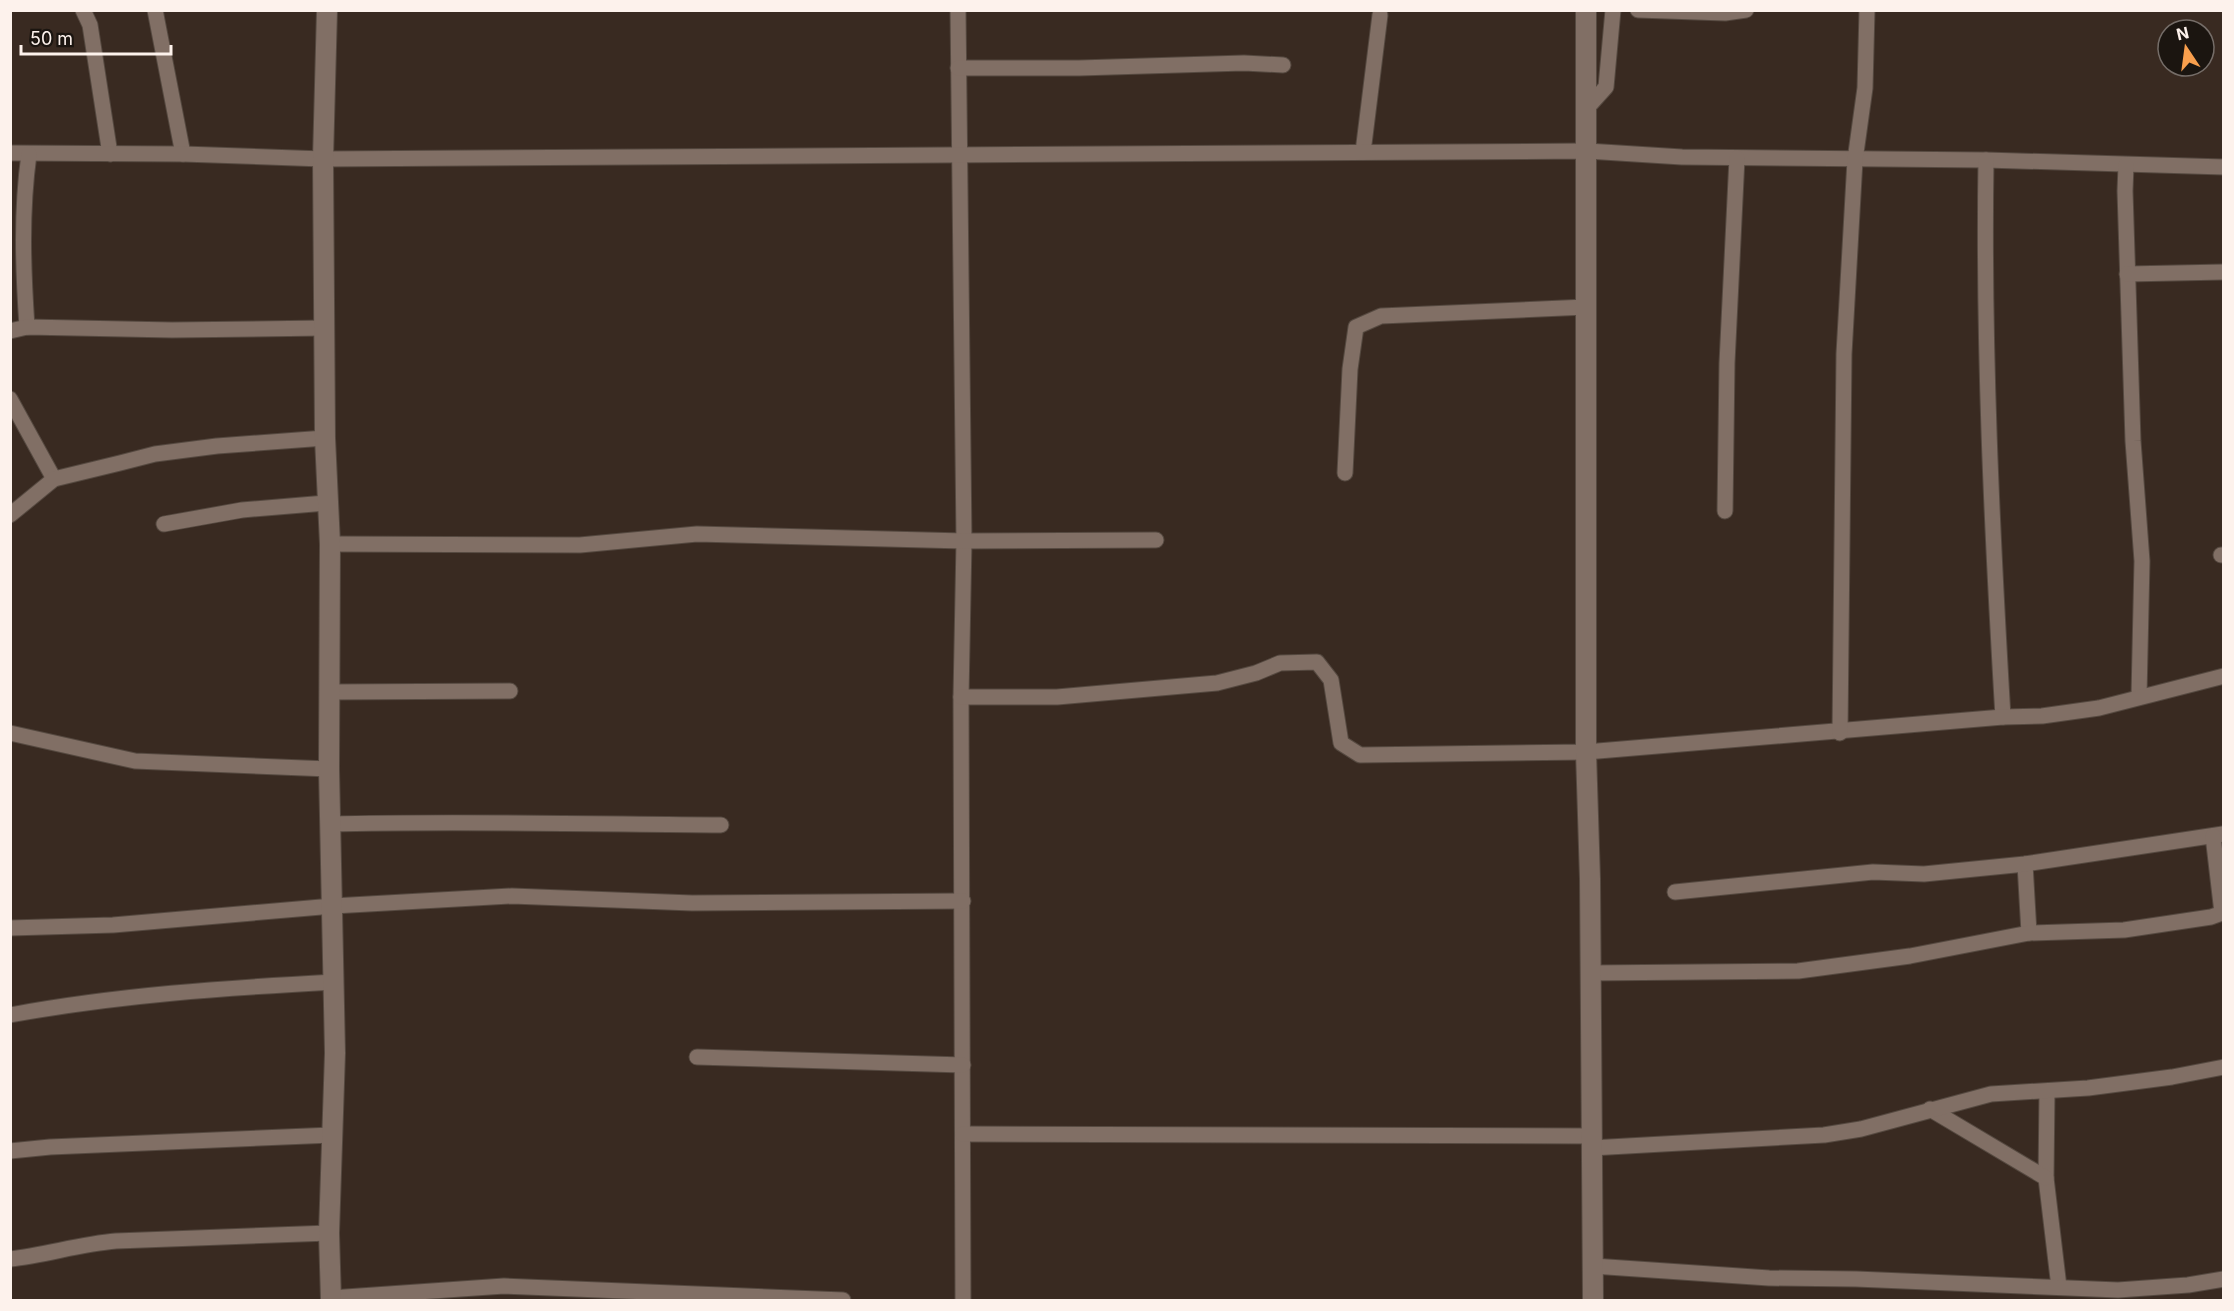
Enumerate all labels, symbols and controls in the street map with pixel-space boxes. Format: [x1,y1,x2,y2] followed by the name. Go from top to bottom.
[21,18,171,56] scale bar
[2156,18,2216,78] north arrow
[2174,22,2191,45] text: N
[30,28,73,49] text: 50 m

